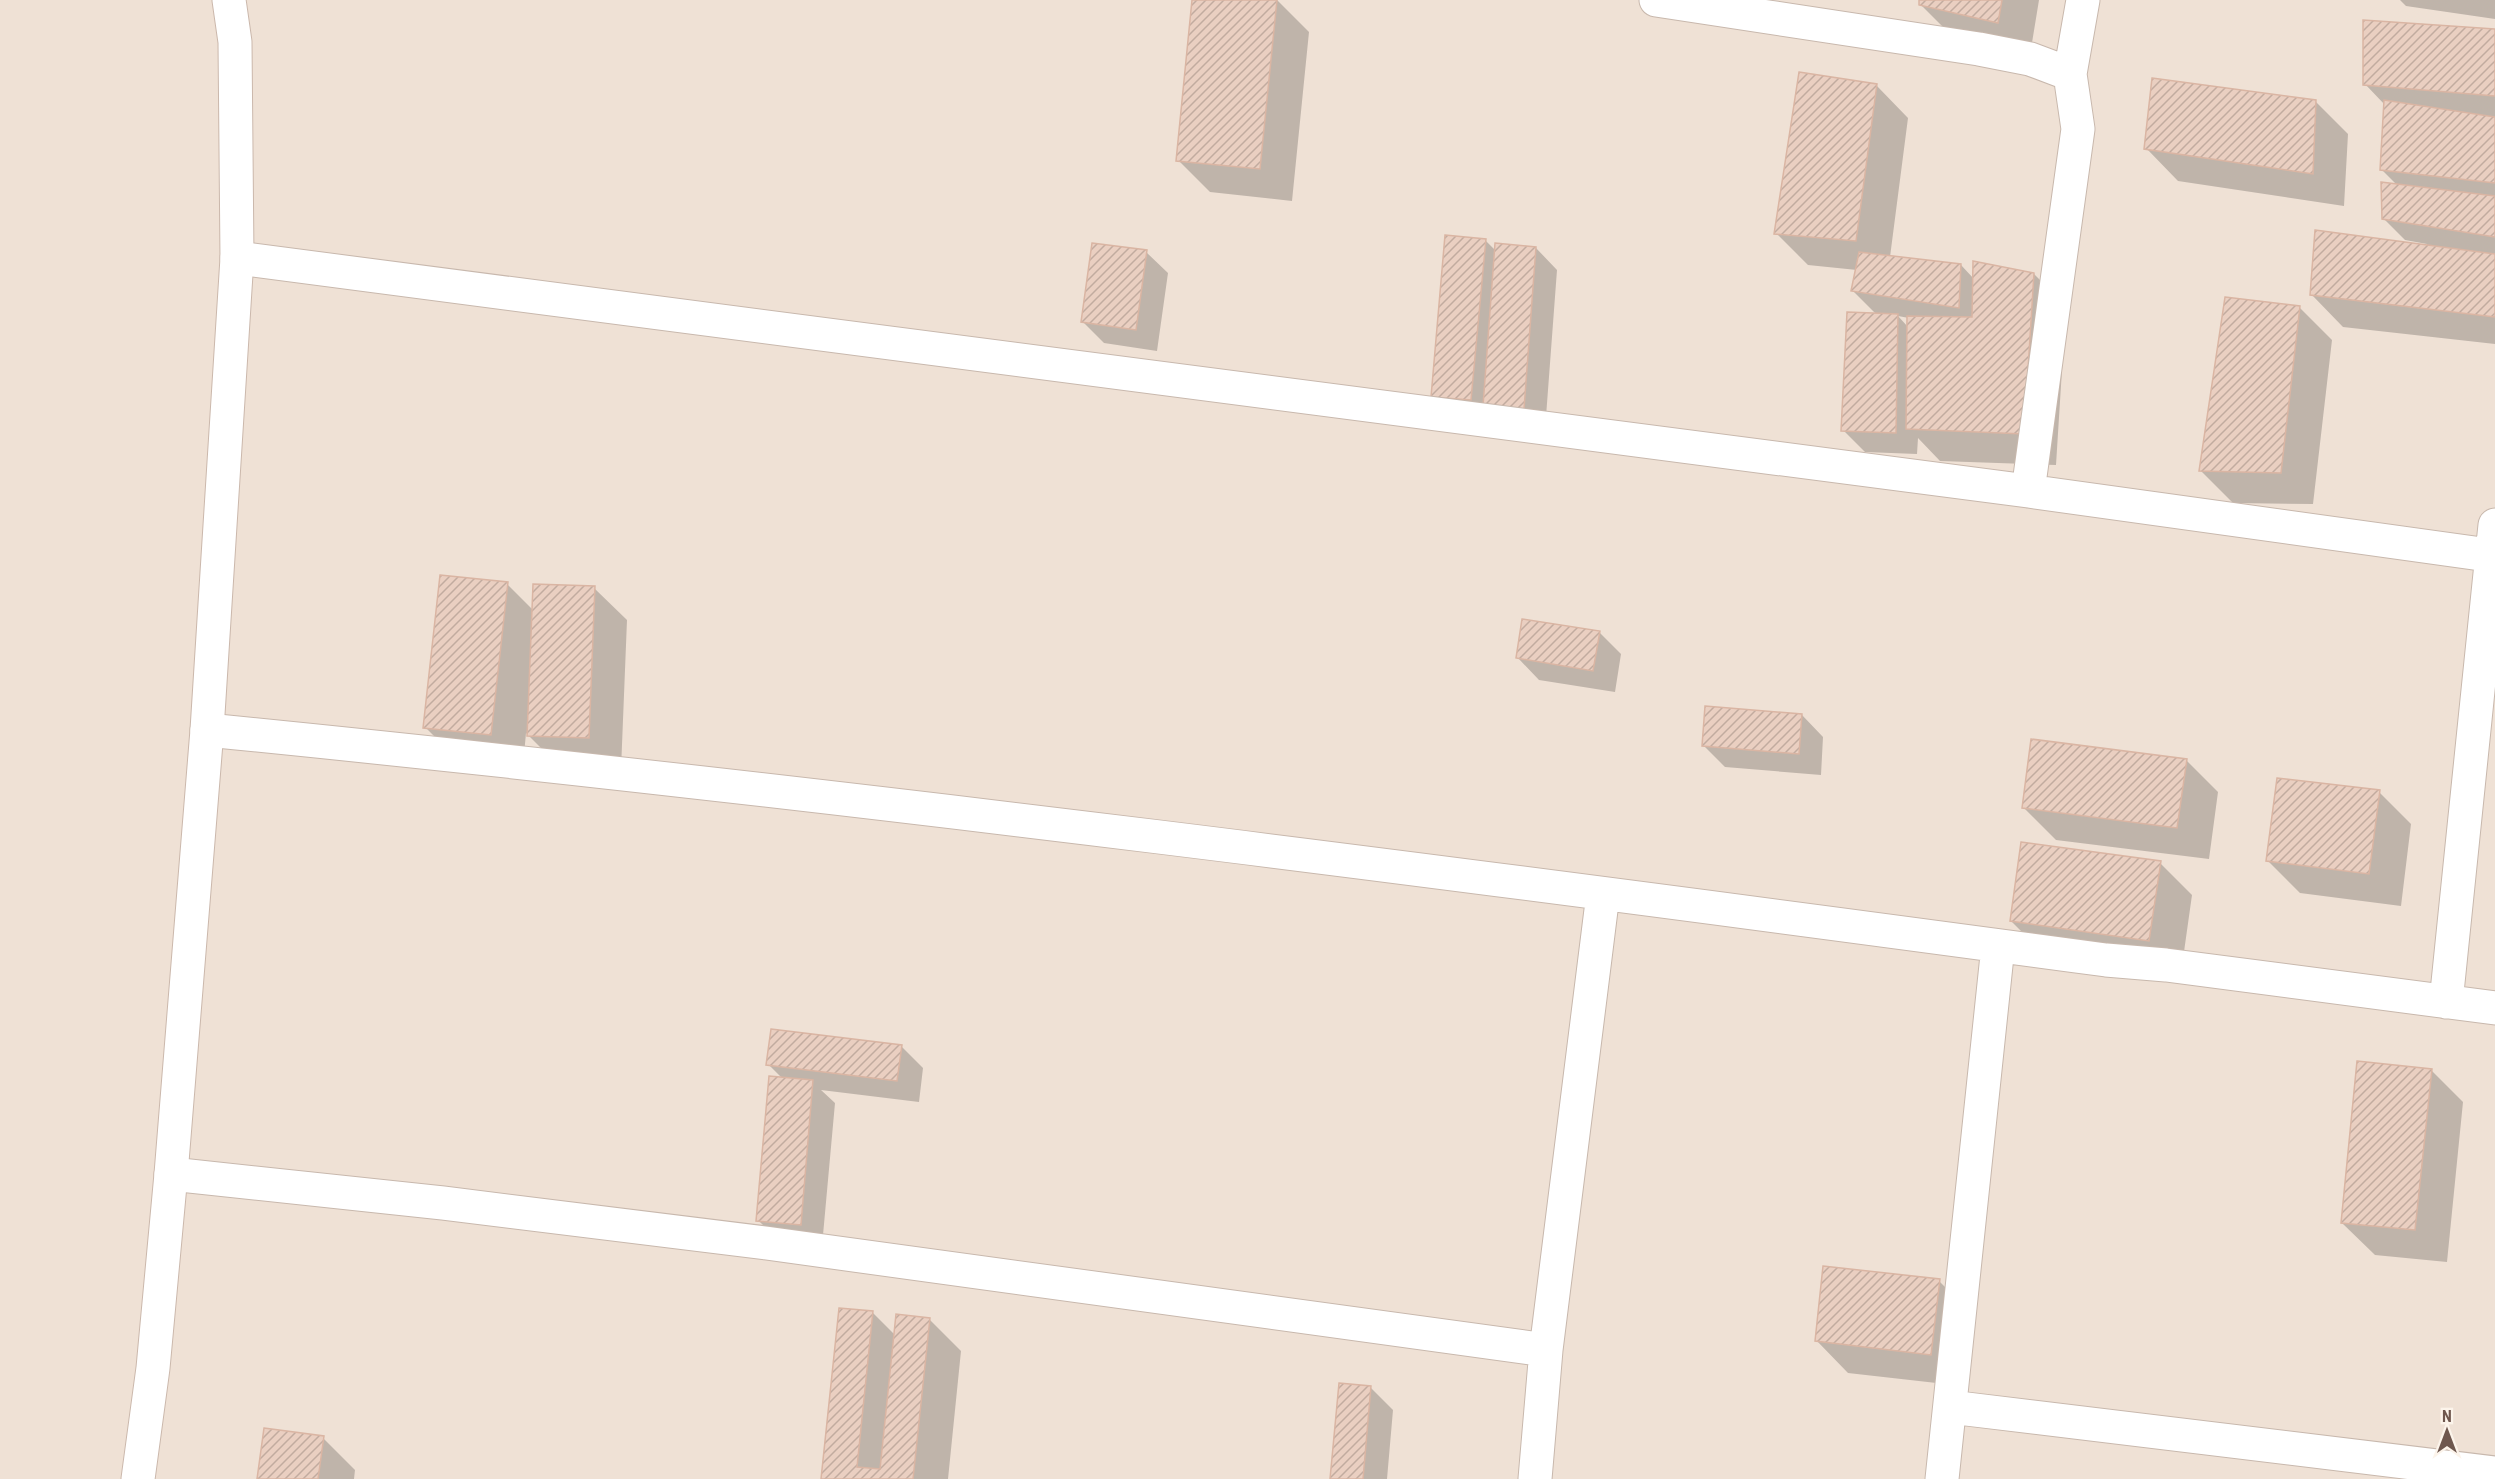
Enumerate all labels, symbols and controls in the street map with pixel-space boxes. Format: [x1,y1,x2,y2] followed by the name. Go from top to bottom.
[2417,1401,2477,1461] north arrow
[2442,1407,2452,1426] text: N

